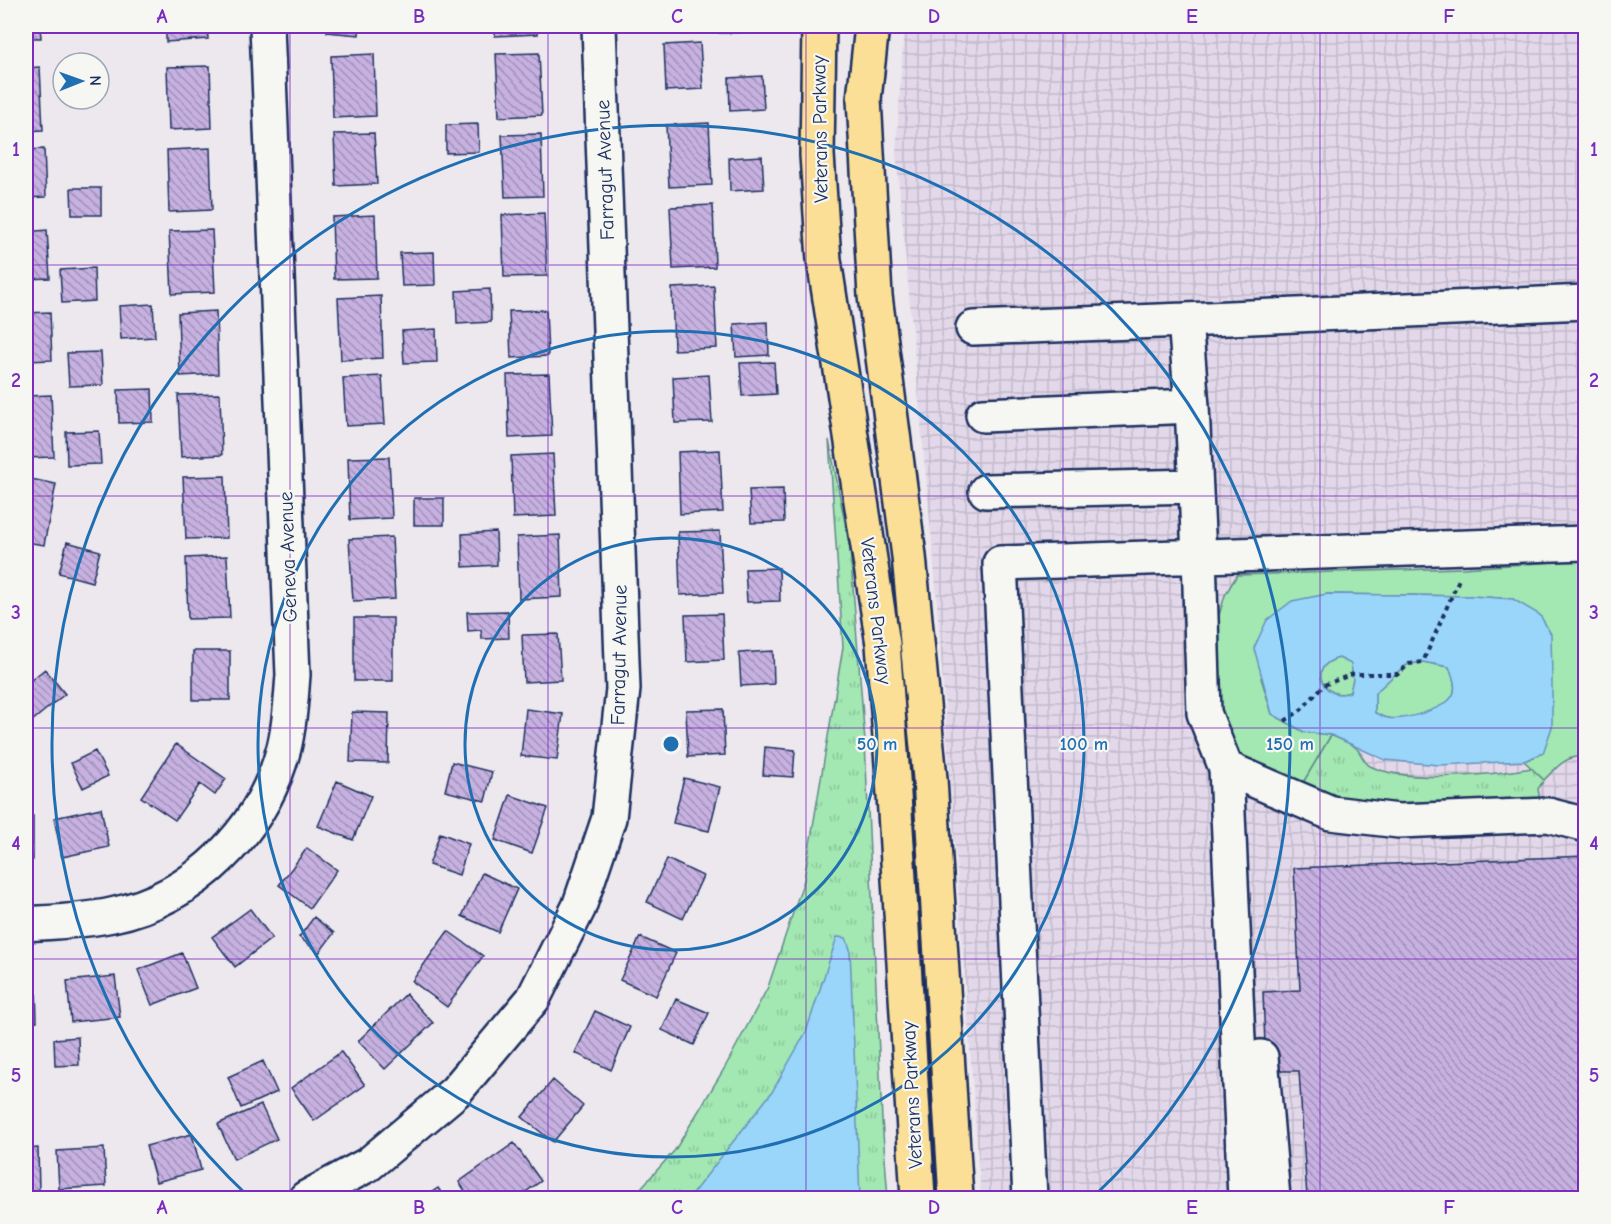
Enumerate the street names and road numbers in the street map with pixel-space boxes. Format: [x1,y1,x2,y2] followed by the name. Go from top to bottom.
[807,55,833,203] street label: Veterans Parkway
[591,99,619,241] street label: Farragut Avenue
[274,491,302,623] street label: Geneva Avenue
[856,536,896,686] street label: Veterans Parkway
[606,584,632,726] street label: Farragut Avenue
[897,1021,927,1169] street label: Veterans Parkway

